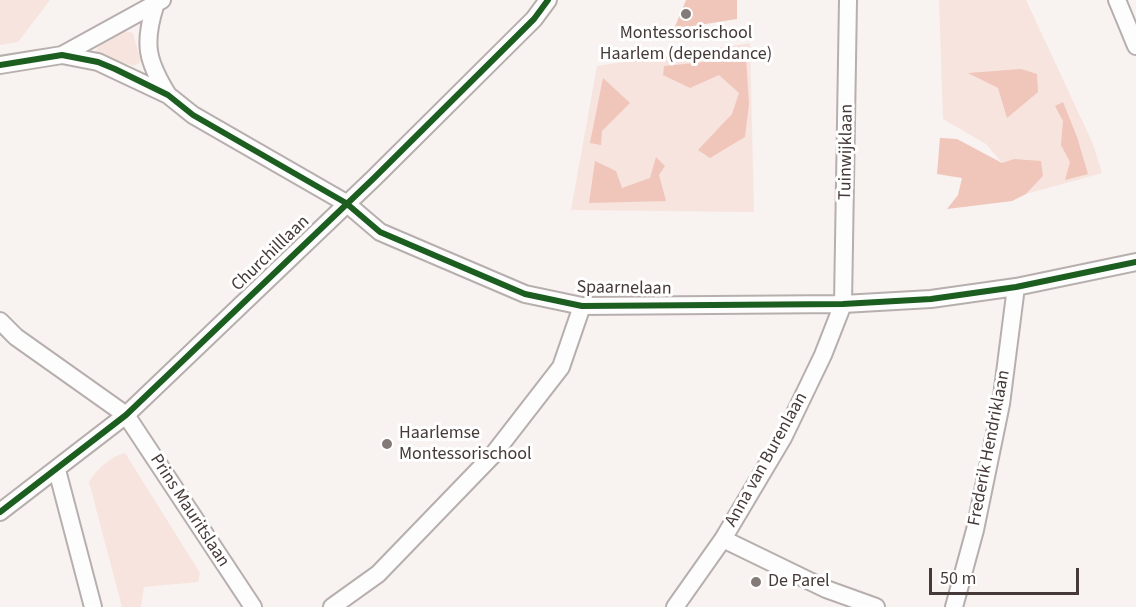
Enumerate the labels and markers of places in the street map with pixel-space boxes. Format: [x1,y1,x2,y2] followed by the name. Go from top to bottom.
[679,7,693,21] marker: Montessorischool Haarlem (dependance)
[600,23,772,66] place label: Montessorischool Haarlem (dependance)
[399,423,532,466] place label: Haarlemse Montessorischool
[380,437,394,451] marker: Haarlemse Montessorischool
[768,571,830,593] place label: De Parel
[749,575,763,589] marker: De Parel

